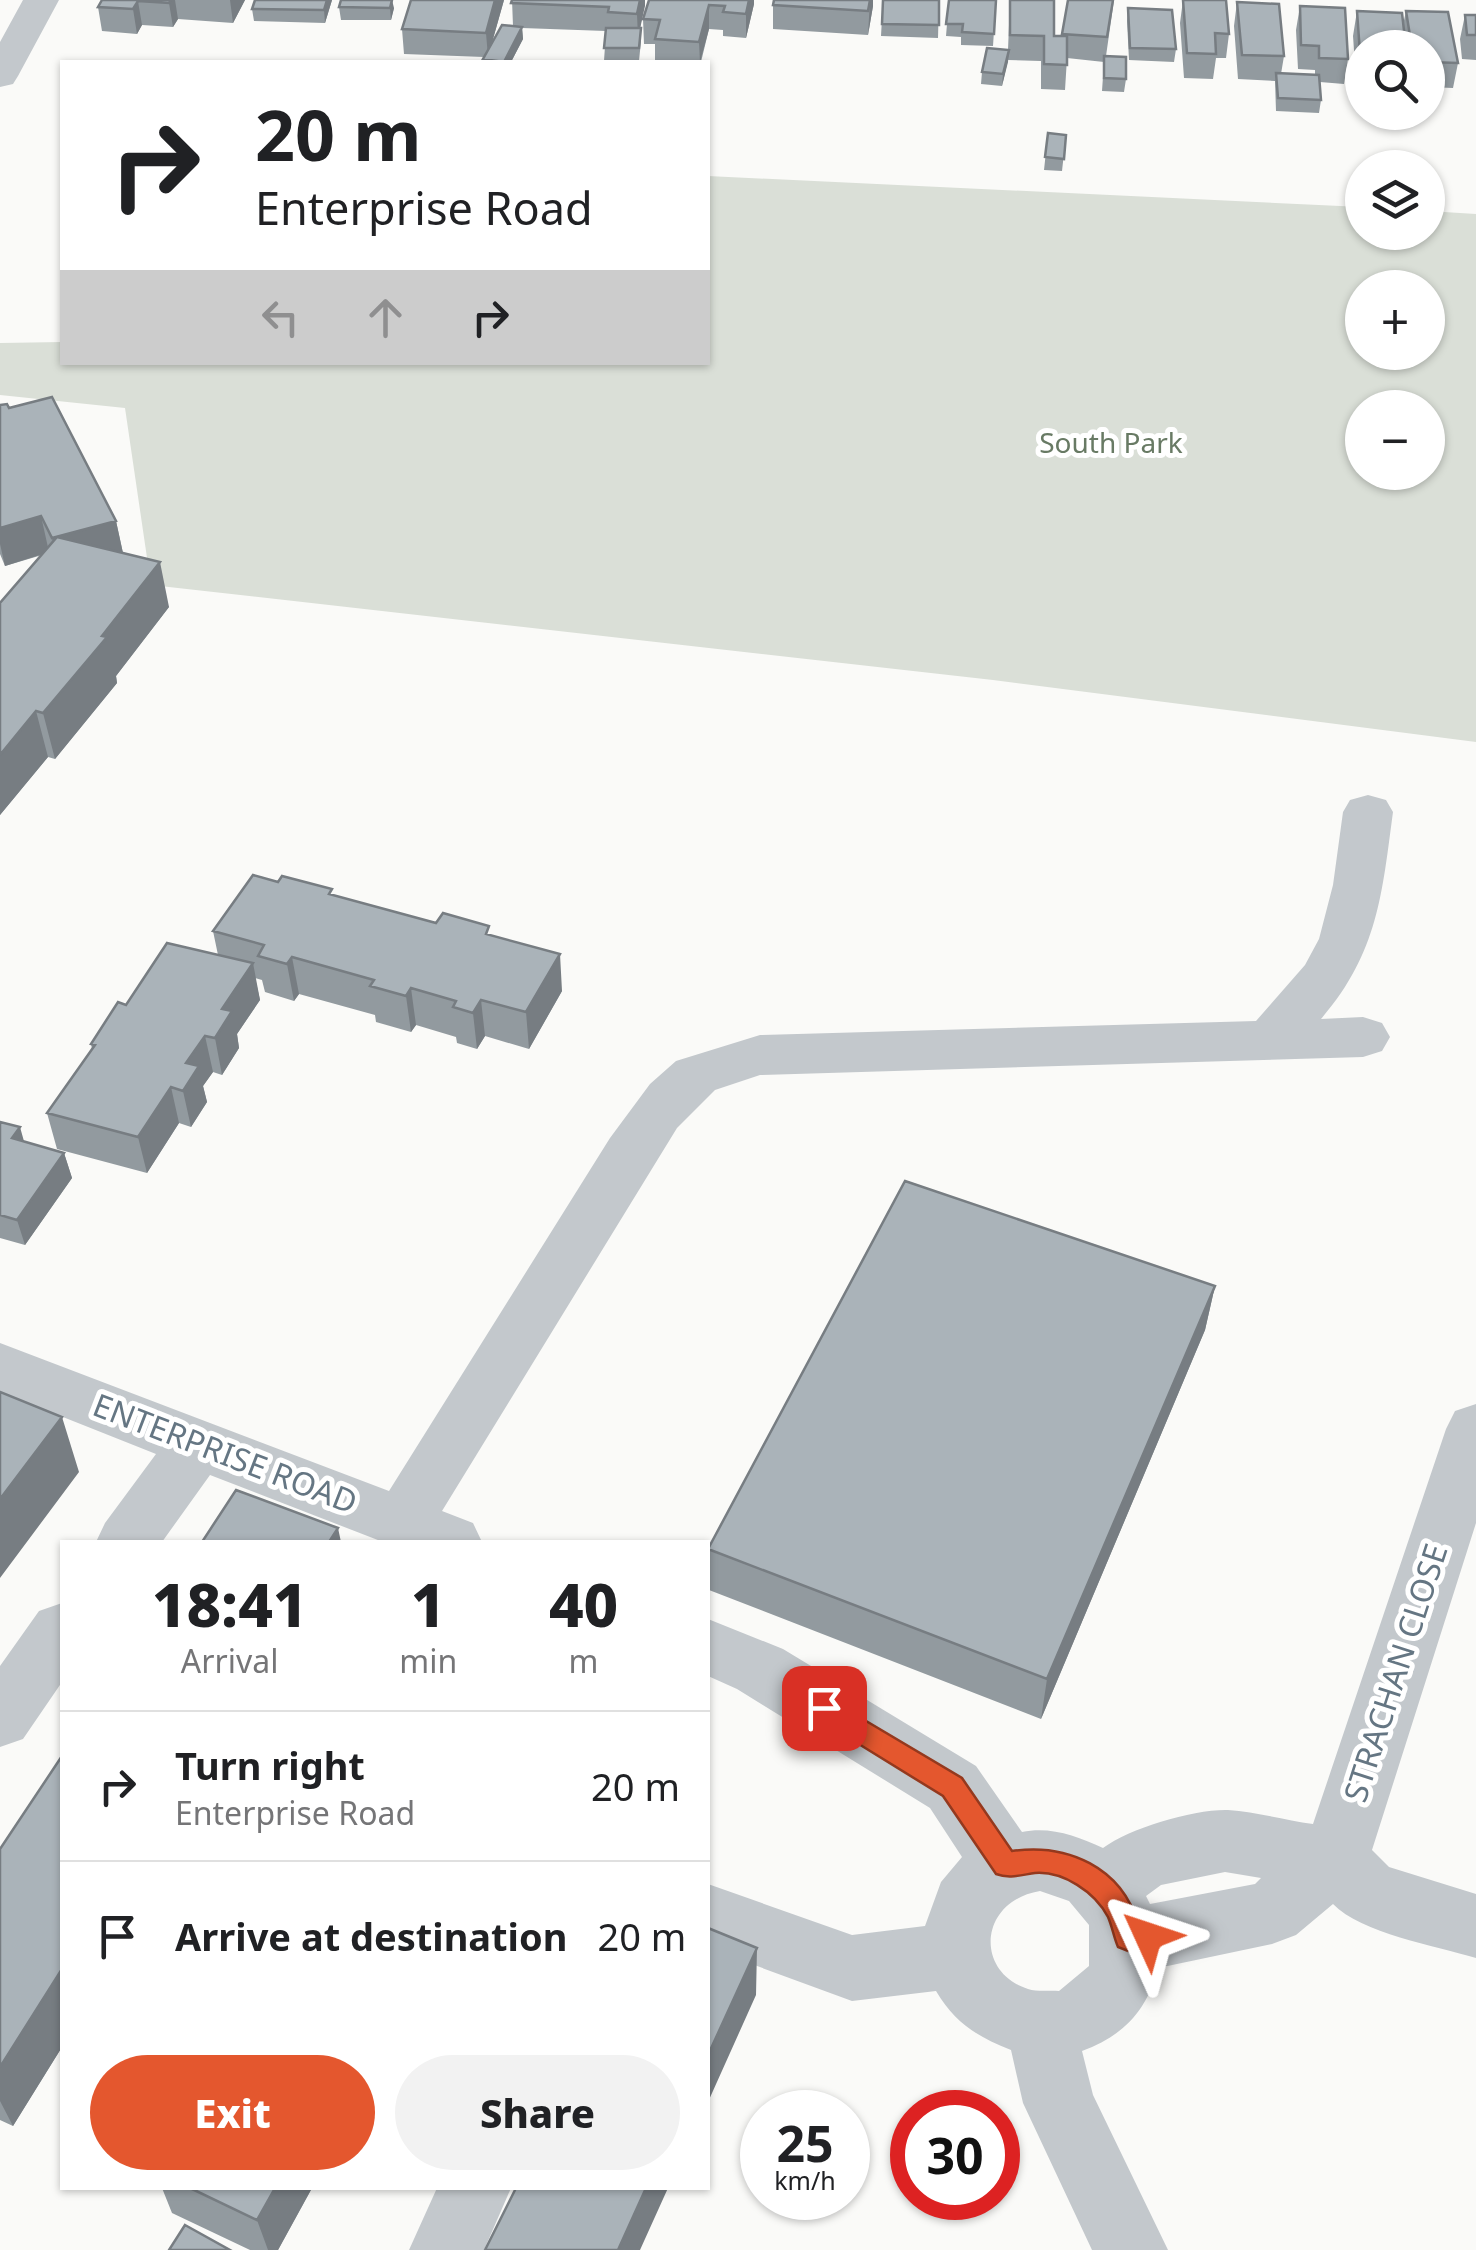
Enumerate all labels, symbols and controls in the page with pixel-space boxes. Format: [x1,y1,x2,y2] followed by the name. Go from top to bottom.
[1345,30,1445,490] map controls
[1345,30,1445,130] button: search
[255,86,422,182] text: 20 m
[90,100,220,230] icon: right
[1345,150,1445,250] button: layers
[255,177,593,238] text: Enterprise Road
[1345,270,1445,370] button: +
[253,290,308,345] icon: left
[358,290,413,345] icon: ahead
[463,290,518,345] icon: right
[1345,390,1445,490] button: −
[1039,423,1183,461] park label: South Park
[87,1382,364,1523] street label: ENTERPRISE ROAD
[1333,1538,1457,1807] street label: STRACHAN CLOSE
[152,1563,308,1645] text: 18:41
[411,1563,446,1645] text: 1
[549,1563,618,1645] text: 40
[181,1639,278,1682] text: Arrival
[399,1639,457,1682] text: min
[569,1639,599,1682] text: m
[782,1666,867,1751] pin
[797,1681,852,1736] icon: arrive
[175,1739,365,1791] text: Turn right
[90,1759,145,1814] icon: right
[591,1760,680,1812] text: 20 m
[175,1791,415,1834] text: Enterprise Road
[1096,1884,1200,1988] position arrow
[90,1909,145,1964] icon: arrive
[175,1910,567,1962] text: Arrive at destination
[597,1910,686,1962] text: 20 m
[90,2055,375,2170] button: Exit
[395,2055,680,2170] button: Share
[890,2090,1020,2220] speed limit sign: 30
[776,2109,834,2177] text: 25
[774,2163,836,2197] text: km/h

